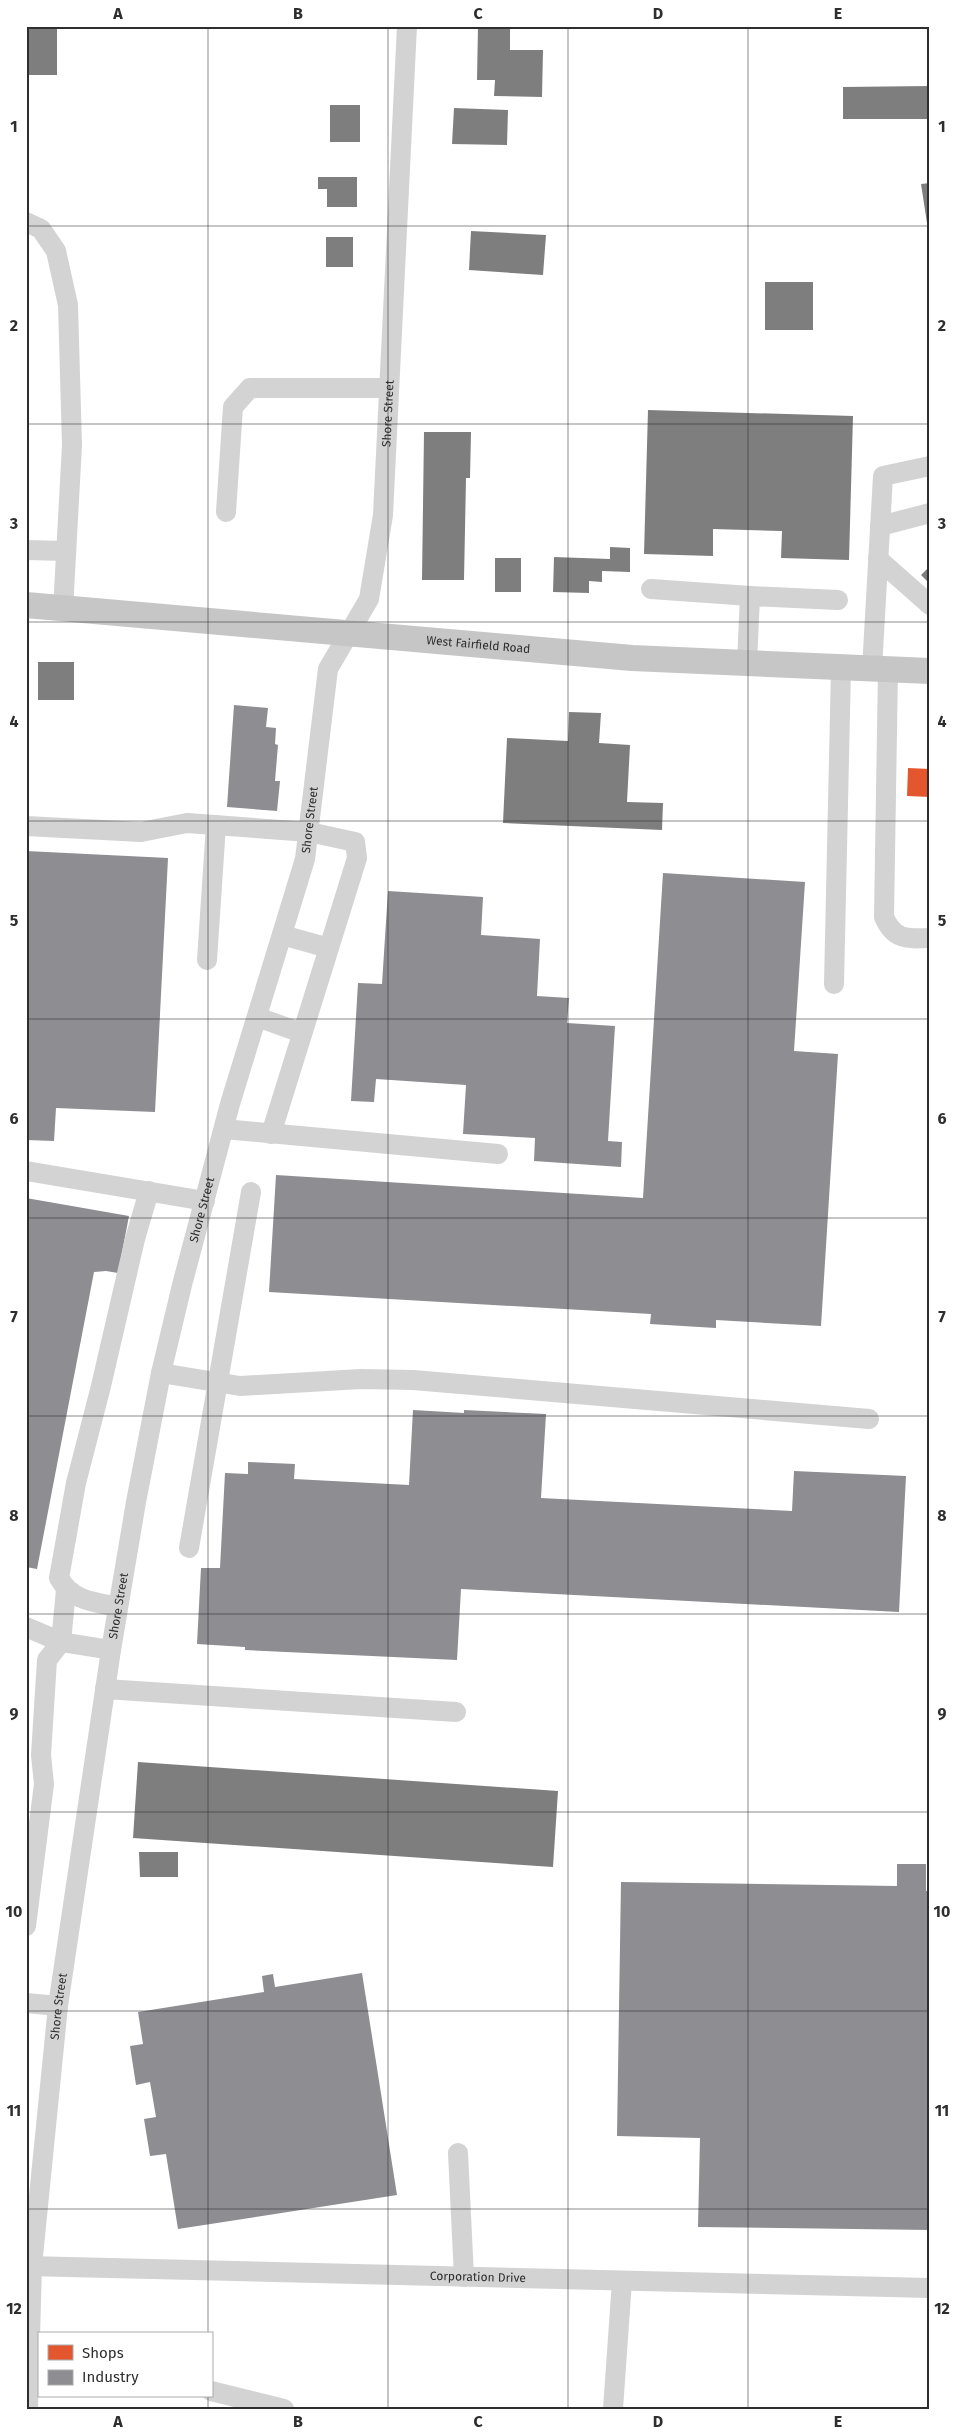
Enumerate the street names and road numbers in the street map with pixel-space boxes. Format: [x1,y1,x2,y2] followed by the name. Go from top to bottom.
[379,379,397,447] street label: Shore Street
[426,633,531,656] street label: West Fairfield Road
[299,785,321,854] street label: Shore Street
[187,1175,217,1244] street label: Shore Street
[106,1571,131,1640] street label: Shore Street
[48,1971,70,2040] street label: Shore Street
[430,2269,526,2285] street label: Corporation Drive

